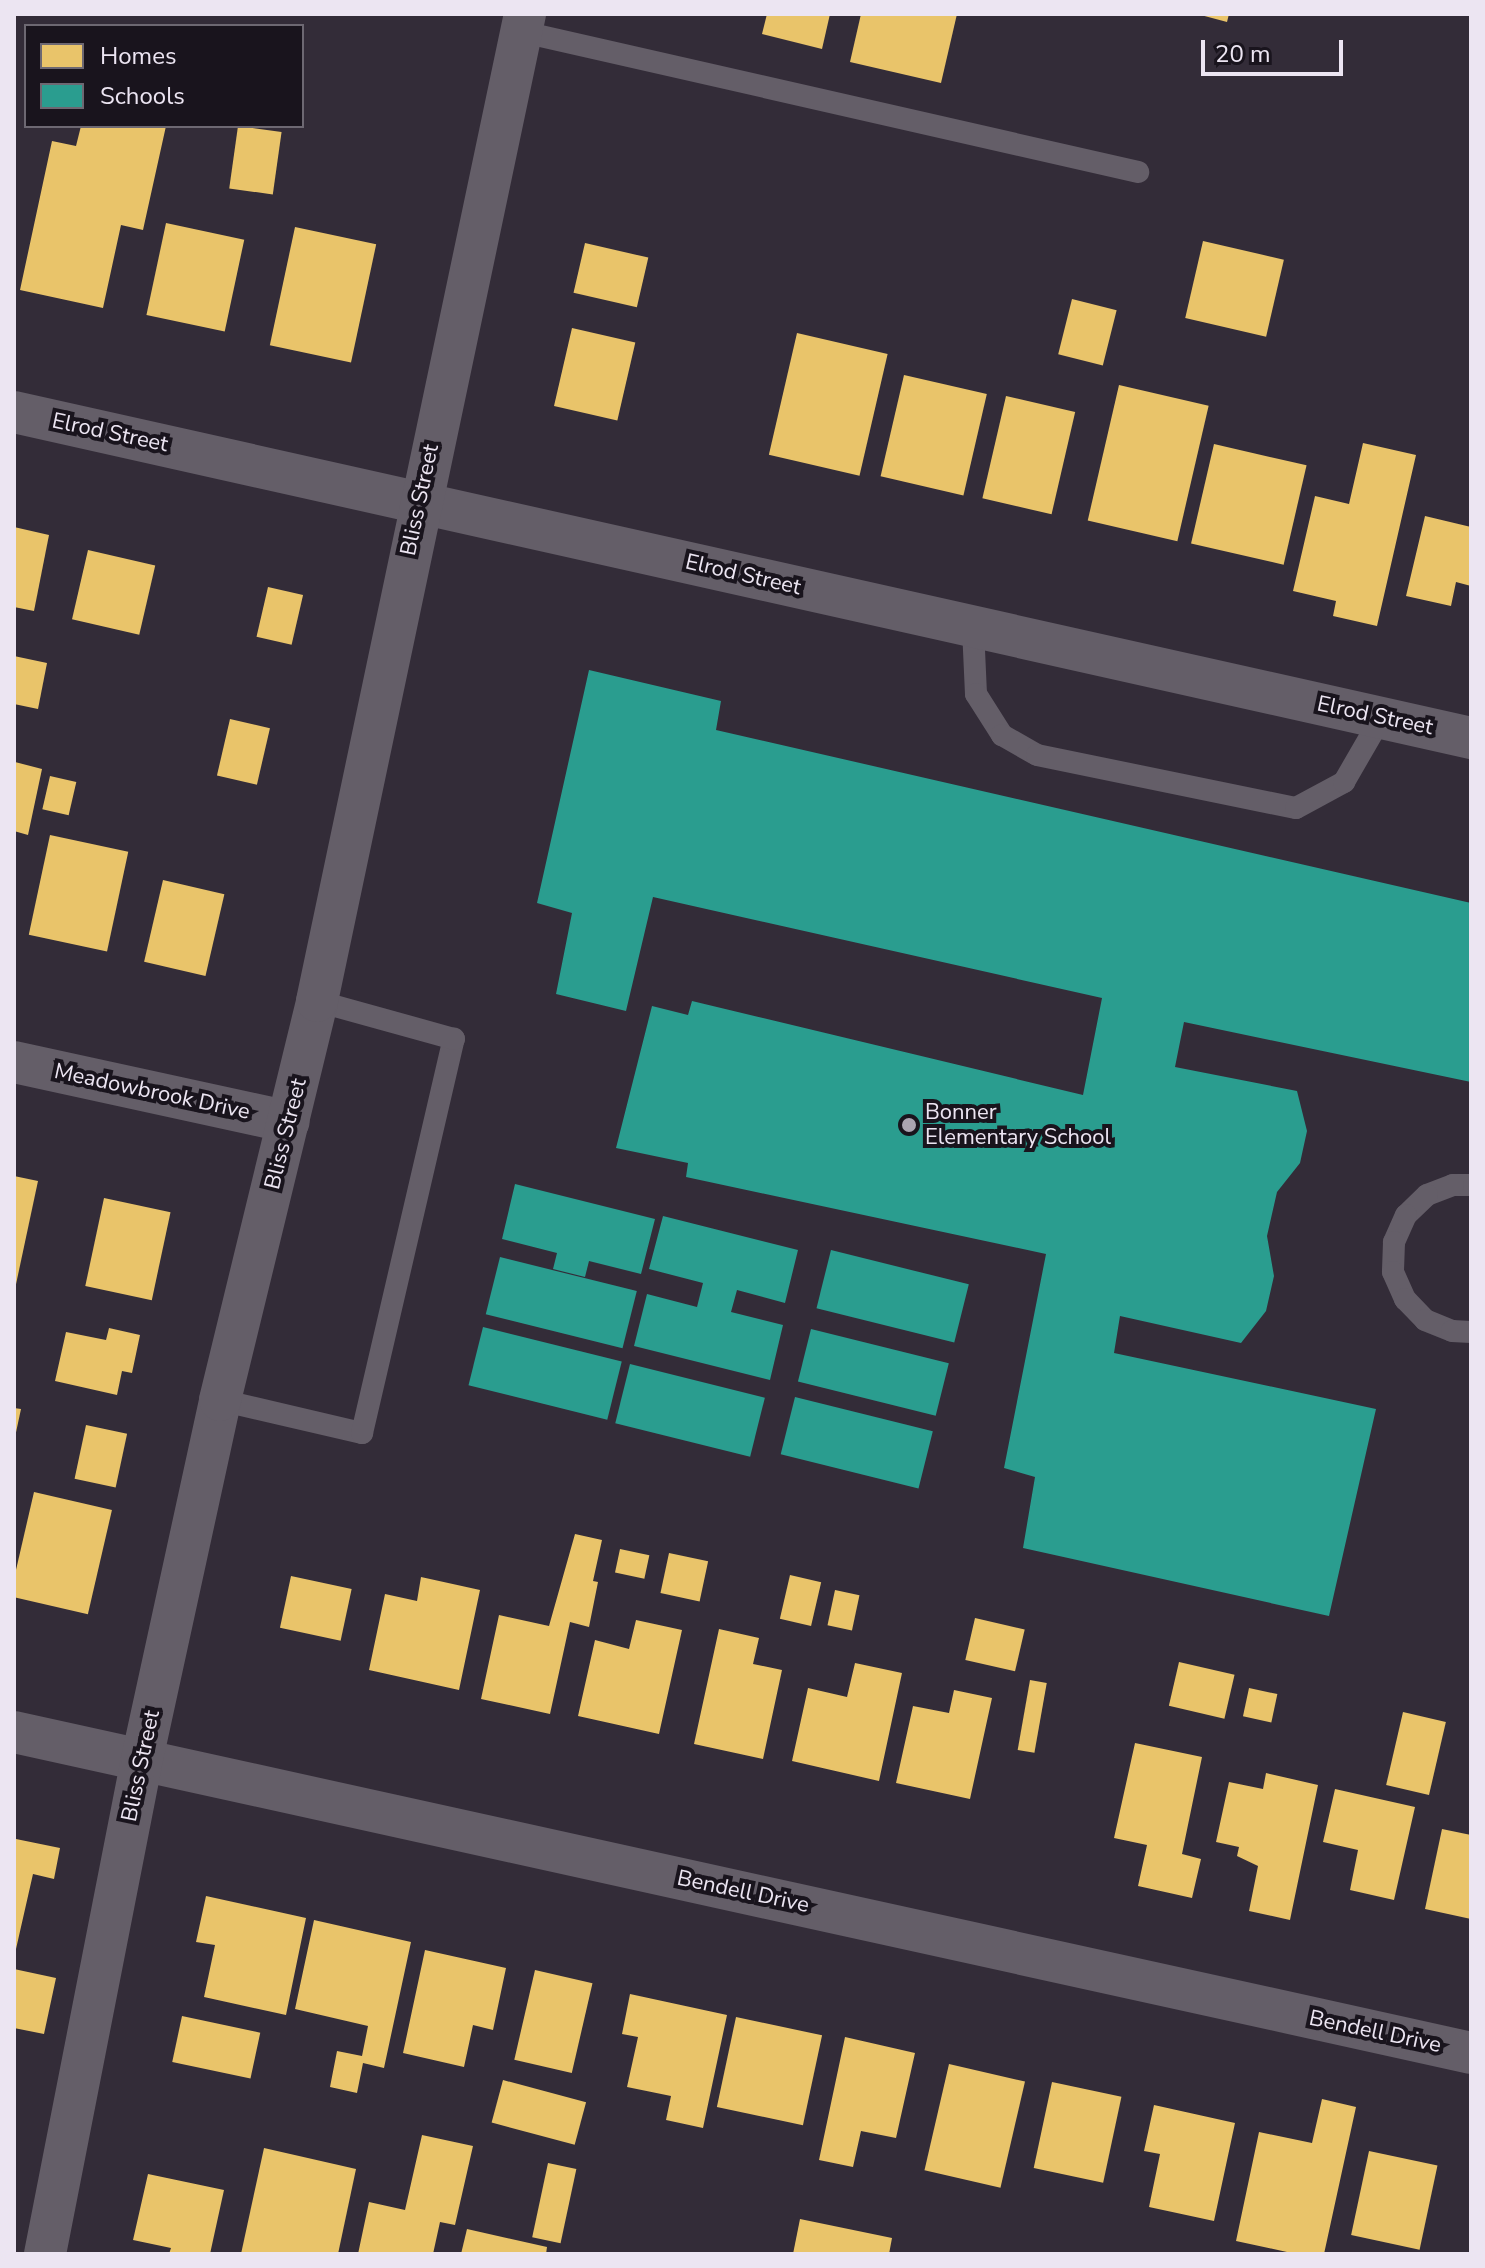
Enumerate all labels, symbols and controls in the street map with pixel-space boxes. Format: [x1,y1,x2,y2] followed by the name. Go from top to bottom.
[24,24,304,128] legend
[1205,24,1347,74] scale bar
[1215,38,1271,70] text: 20 m
[100,40,176,72] text: Homes
[100,80,185,112] text: Schools
[50,408,170,458] street label: Elrod Street
[395,442,445,558] street label: Bliss Street
[683,549,803,601] street label: Elrod Street
[1315,691,1435,741] street label: Elrod Street
[52,1058,252,1126] street label: Meadowbrook Drive
[259,1076,313,1192] street label: Bliss Street
[925,1099,1111,1150] place label: Bonner Elementary School
[900,1116,918,1134] marker: Bonner Elementary School
[116,1708,166,1824] street label: Bliss Street
[674,1865,812,1919] street label: Bendell Drive
[1306,2005,1444,2059] street label: Bendell Drive

